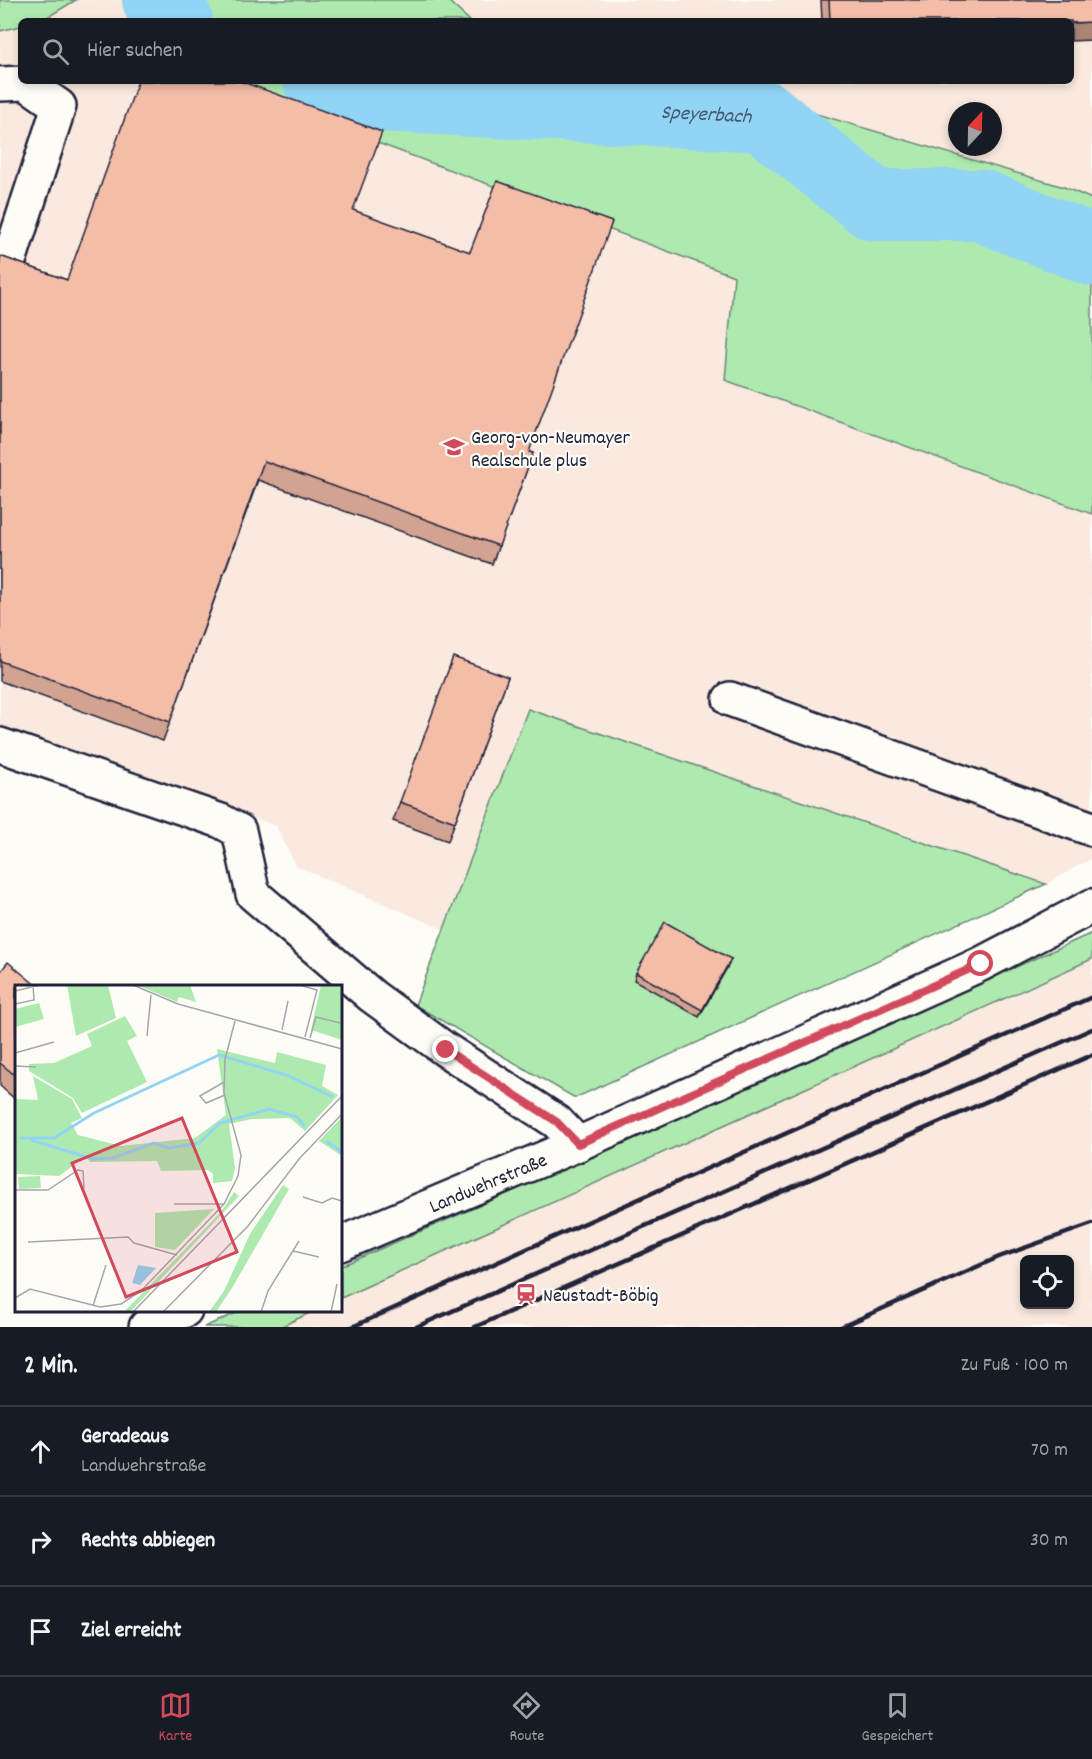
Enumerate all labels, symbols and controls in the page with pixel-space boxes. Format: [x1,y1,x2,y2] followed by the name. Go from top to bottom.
[18,18,1074,84] search box
[39,35,72,68] icon: search
[87,36,183,67] text: Hier suchen
[660,99,754,133] water label: Speyerbach
[948,102,1002,156] north arrow
[471,425,630,476] place label: Georg-von-Neumayer Realschule plus
[442,435,466,459] school or university icon: Georg-von-Neumayer Realschule plus
[967,950,993,976] route start
[15,985,342,1312] inset map
[432,1036,458,1062] route end
[425,1148,552,1222] street label: Landwehrstraße
[1020,1255,1074,1309] map controls
[1020,1255,1074,1309] button: locate
[514,1282,538,1306] station icon: Neustadt-Böbig
[543,1283,659,1311] place label: Neustadt-Böbig
[24,1348,78,1385] text: 2 Min.
[961,1352,1068,1380] text: Zu Fuß · 100 m
[81,1422,169,1453] text: Geradeaus
[24,1435,57,1468] icon: ahead
[1031,1437,1068,1465] text: 70 m
[81,1453,206,1481] text: Landwehrstraße
[24,1525,57,1558] icon: right
[81,1526,215,1557] text: Rechts abbiegen
[1030,1527,1068,1555] text: 30 m
[24,1615,57,1648] icon: arrive
[81,1616,181,1647] text: Ziel erreicht
[159,1689,192,1748] tab: Karte
[510,1689,544,1748] tab: Route
[862,1689,933,1748] tab: Gespeichert

